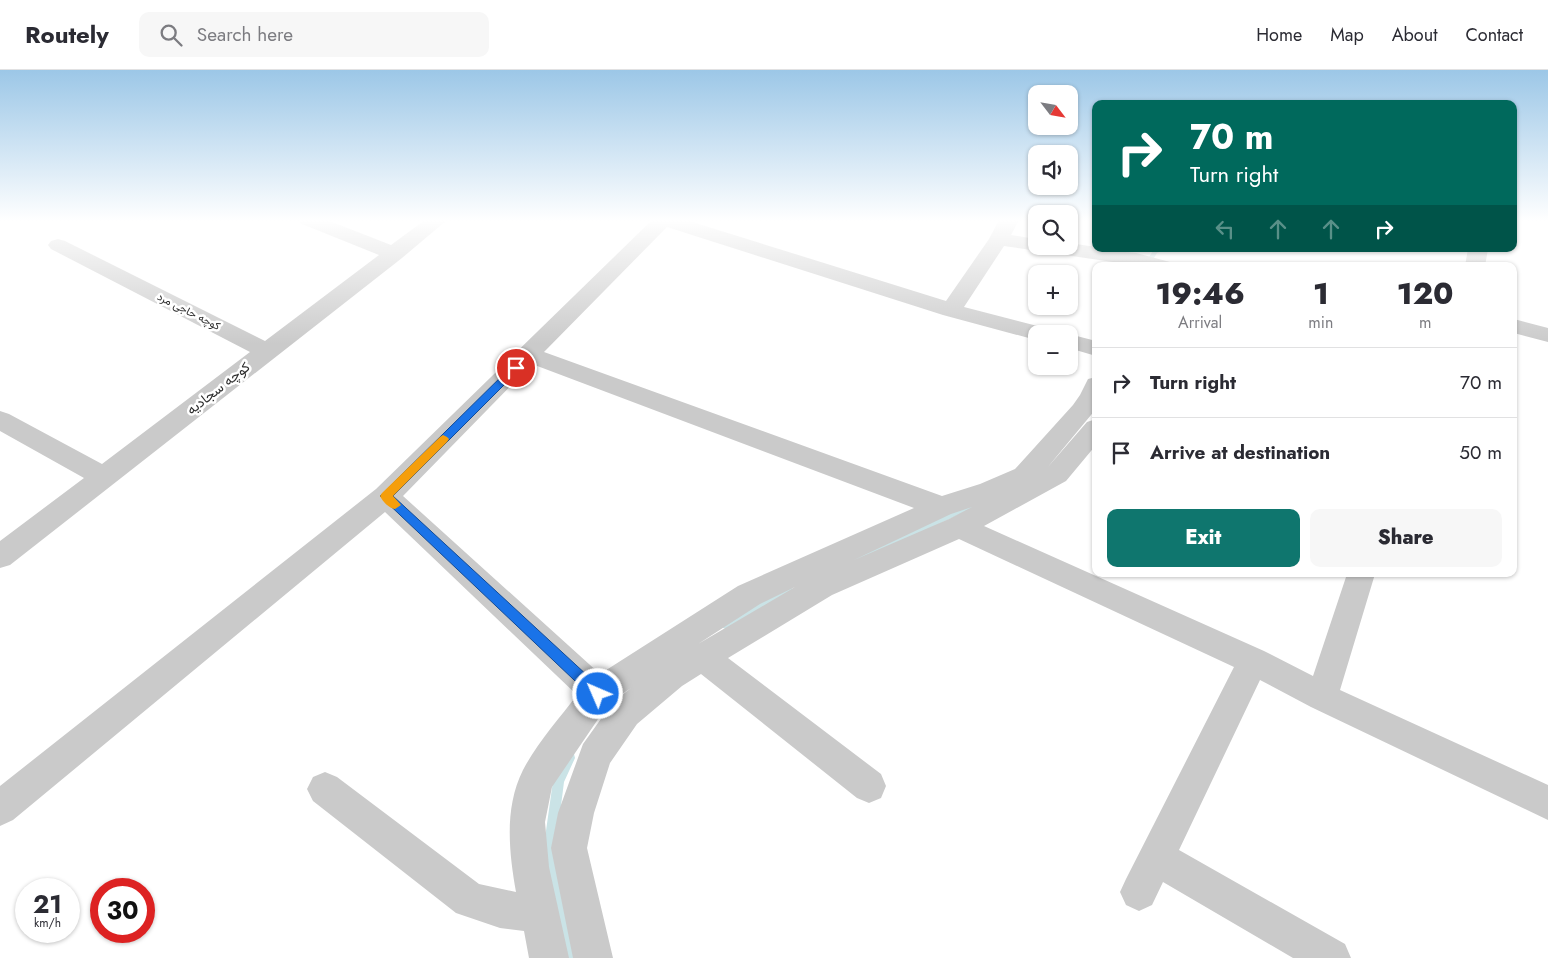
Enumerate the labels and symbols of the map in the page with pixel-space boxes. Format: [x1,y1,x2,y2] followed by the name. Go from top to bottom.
[1028,85,1078,135] north arrow
[155,288,223,334] street label: کوچه حاجی مرد
[495,347,537,389] pin
[182,357,254,419] street label: کوچه سجادیه
[571,667,623,719] position arrow
[90,878,155,943] speed limit sign: 30

